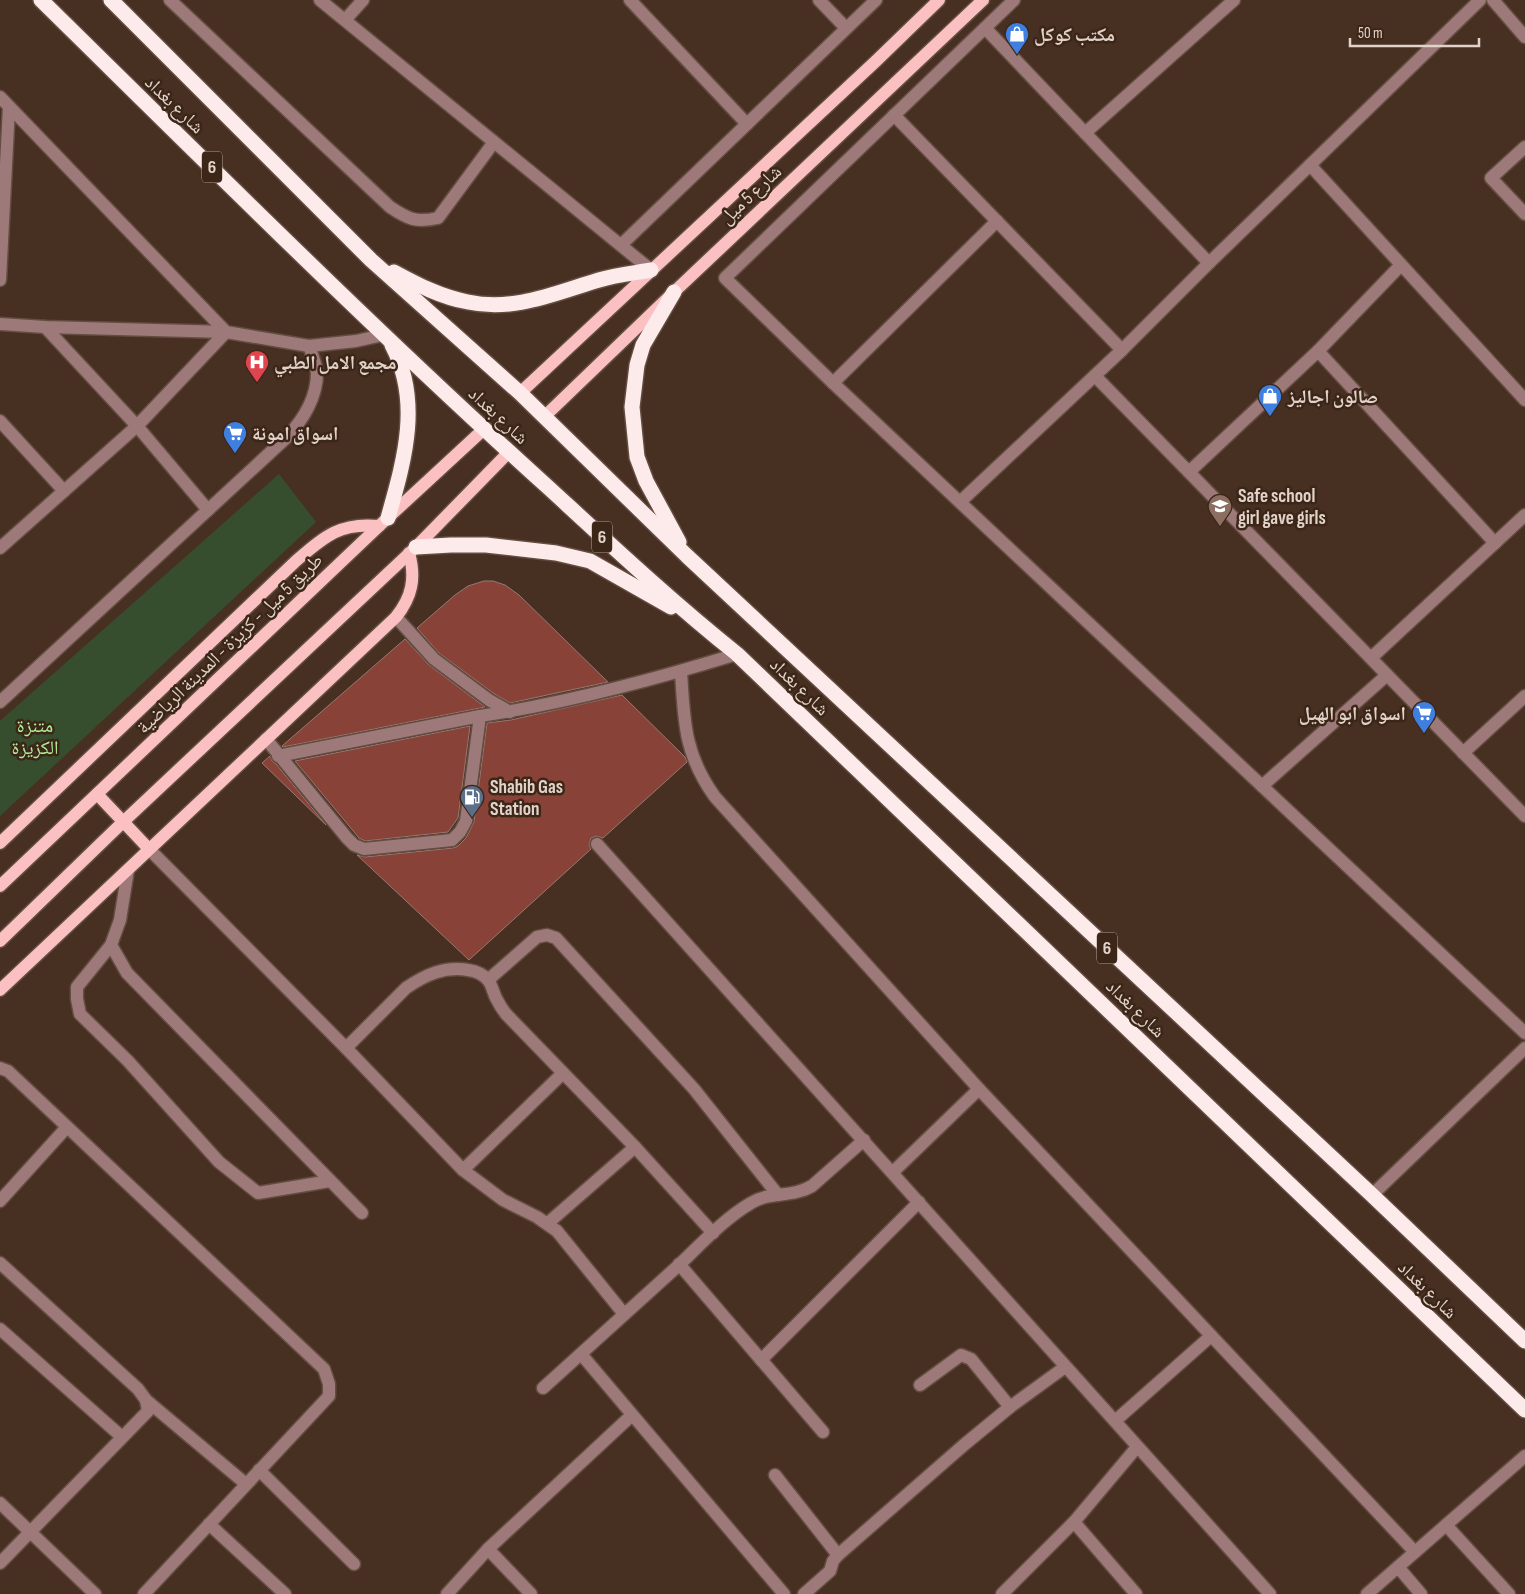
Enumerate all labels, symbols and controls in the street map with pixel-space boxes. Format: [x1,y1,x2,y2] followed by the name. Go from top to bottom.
[1350,15,1479,47] scale bar
[1004,21,1030,55] shop icon: مكتب كوكل
[1034,24,1115,47] place label: مكتب كوكل
[1358,24,1383,43] text: 50 m
[139,71,208,139] street label: شارع بغداد
[202,152,222,182] road number: 6
[715,161,787,230] street label: شارع 5 ميل
[244,349,270,383] hospital icon: مجمع الامل الطبي
[274,352,396,378] place label: مجمع الامل الطبي
[463,383,533,450] street label: شارع بغداد
[1257,383,1283,417] shop icon: صالون اجاليز
[1287,386,1378,409] place label: صالون اجاليز
[222,420,248,454] supermarket icon: اسواق امونة
[252,423,338,446] place label: اسواق امونة
[1238,485,1326,530] place label: Safe school girl gave girls
[1207,493,1233,527] school or university icon: Safe school girl gave girls
[592,522,612,552] road number: 6
[132,549,328,739] street label: طريق 5 ميل - كزيزة - المدينة الرياضية
[764,653,833,721] street label: شارع بغداد
[1411,700,1437,734] supermarket icon: اسواق ابو الهيل
[1299,703,1406,726] place label: اسواق ابو الهيل
[12,715,58,760] park label: متنزة الكزيزة
[490,776,563,821] place label: Shabib Gas Station
[459,784,485,818] fuel station icon: Shabib Gas Station
[1097,932,1117,964] road number: 6
[1100,975,1169,1043] street label: شارع بغداد
[1392,1256,1461,1324] street label: شارع بغداد

